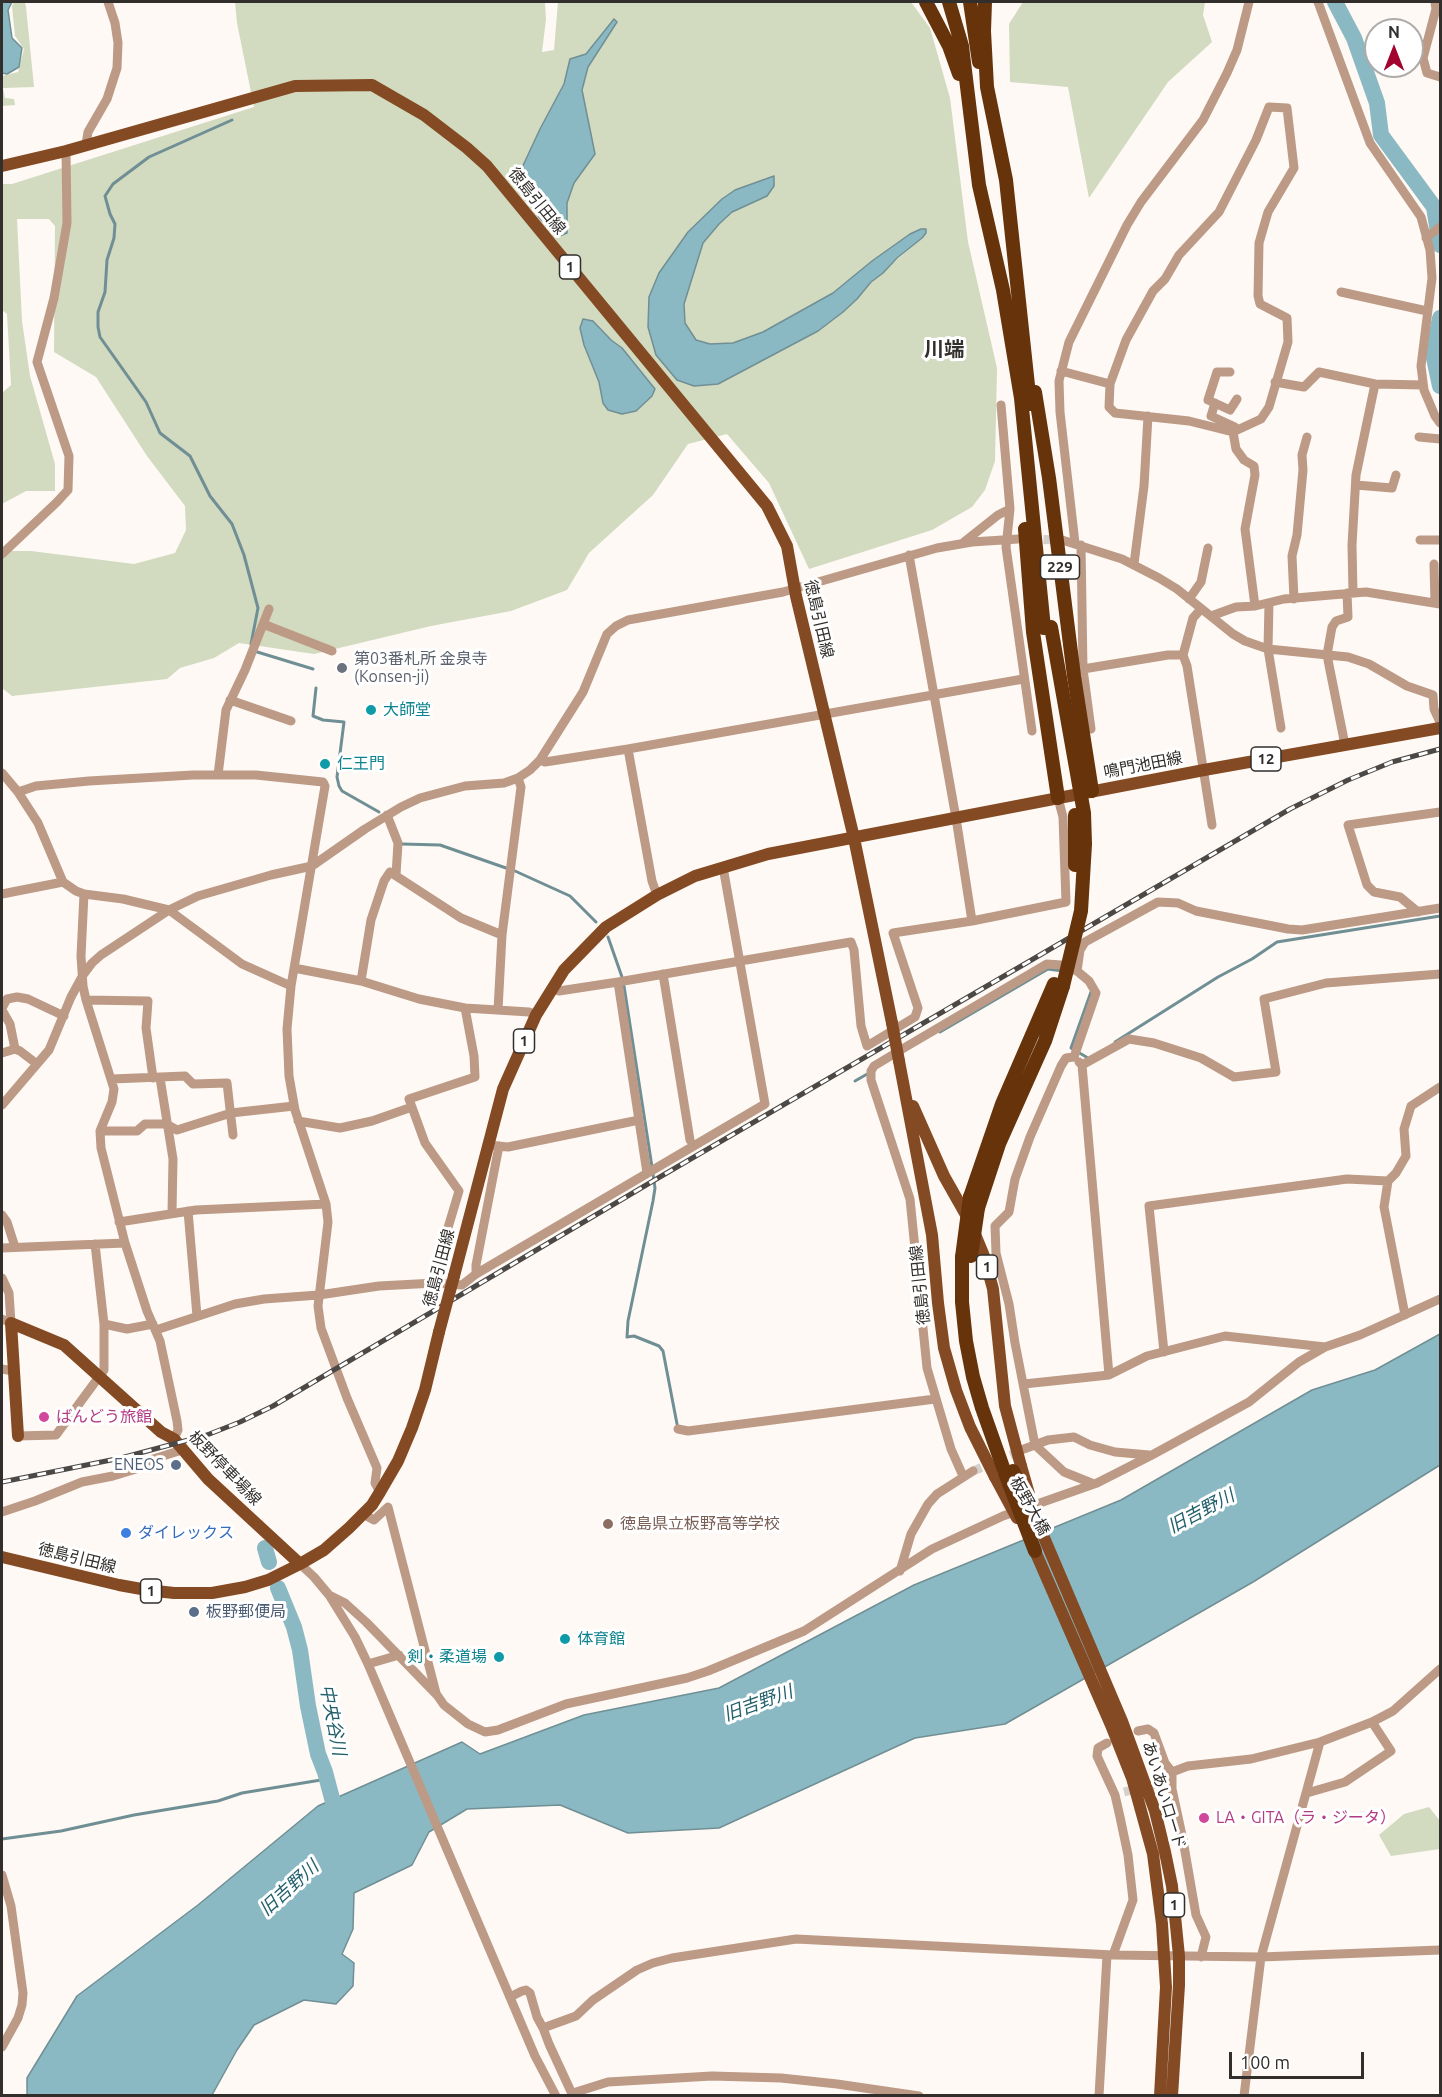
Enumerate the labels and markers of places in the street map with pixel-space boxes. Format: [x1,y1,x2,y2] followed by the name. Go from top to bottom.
[354,649,488,687] place label: 第03番札所 金泉寺 (Konsen-ji)
[335,661,349,675] marker: 第03番札所 金泉寺 (Konsen-ji)
[383,700,431,720] place label: 大師堂
[364,703,378,717] marker: 大師堂
[337,754,385,774] place label: 仁王門
[318,757,332,771] marker: 仁王門
[56,1407,152,1427] place label: ばんどう旅館
[37,1410,51,1424] marker: ばんどう旅館
[114,1455,164,1475] place label: ENEOS
[169,1458,183,1472] marker: ENEOS
[620,1514,780,1534] place label: 徳島県立板野高等学校
[601,1517,615,1531] marker: 徳島県立板野高等学校
[138,1523,234,1543] place label: ダイレックス
[119,1526,133,1540] marker: ダイレックス
[206,1602,286,1622] place label: 板野郵便局
[187,1605,201,1619] marker: 板野郵便局
[577,1629,625,1649] place label: 体育館
[558,1632,572,1646] marker: 体育館
[407,1647,487,1667] place label: 剣・柔道場
[492,1650,506,1664] marker: 剣・柔道場
[1216,1808,1396,1828] place label: LA・GITA（ラ・ジータ）
[1197,1811,1211,1825] marker: LA・GITA（ラ・ジータ）

